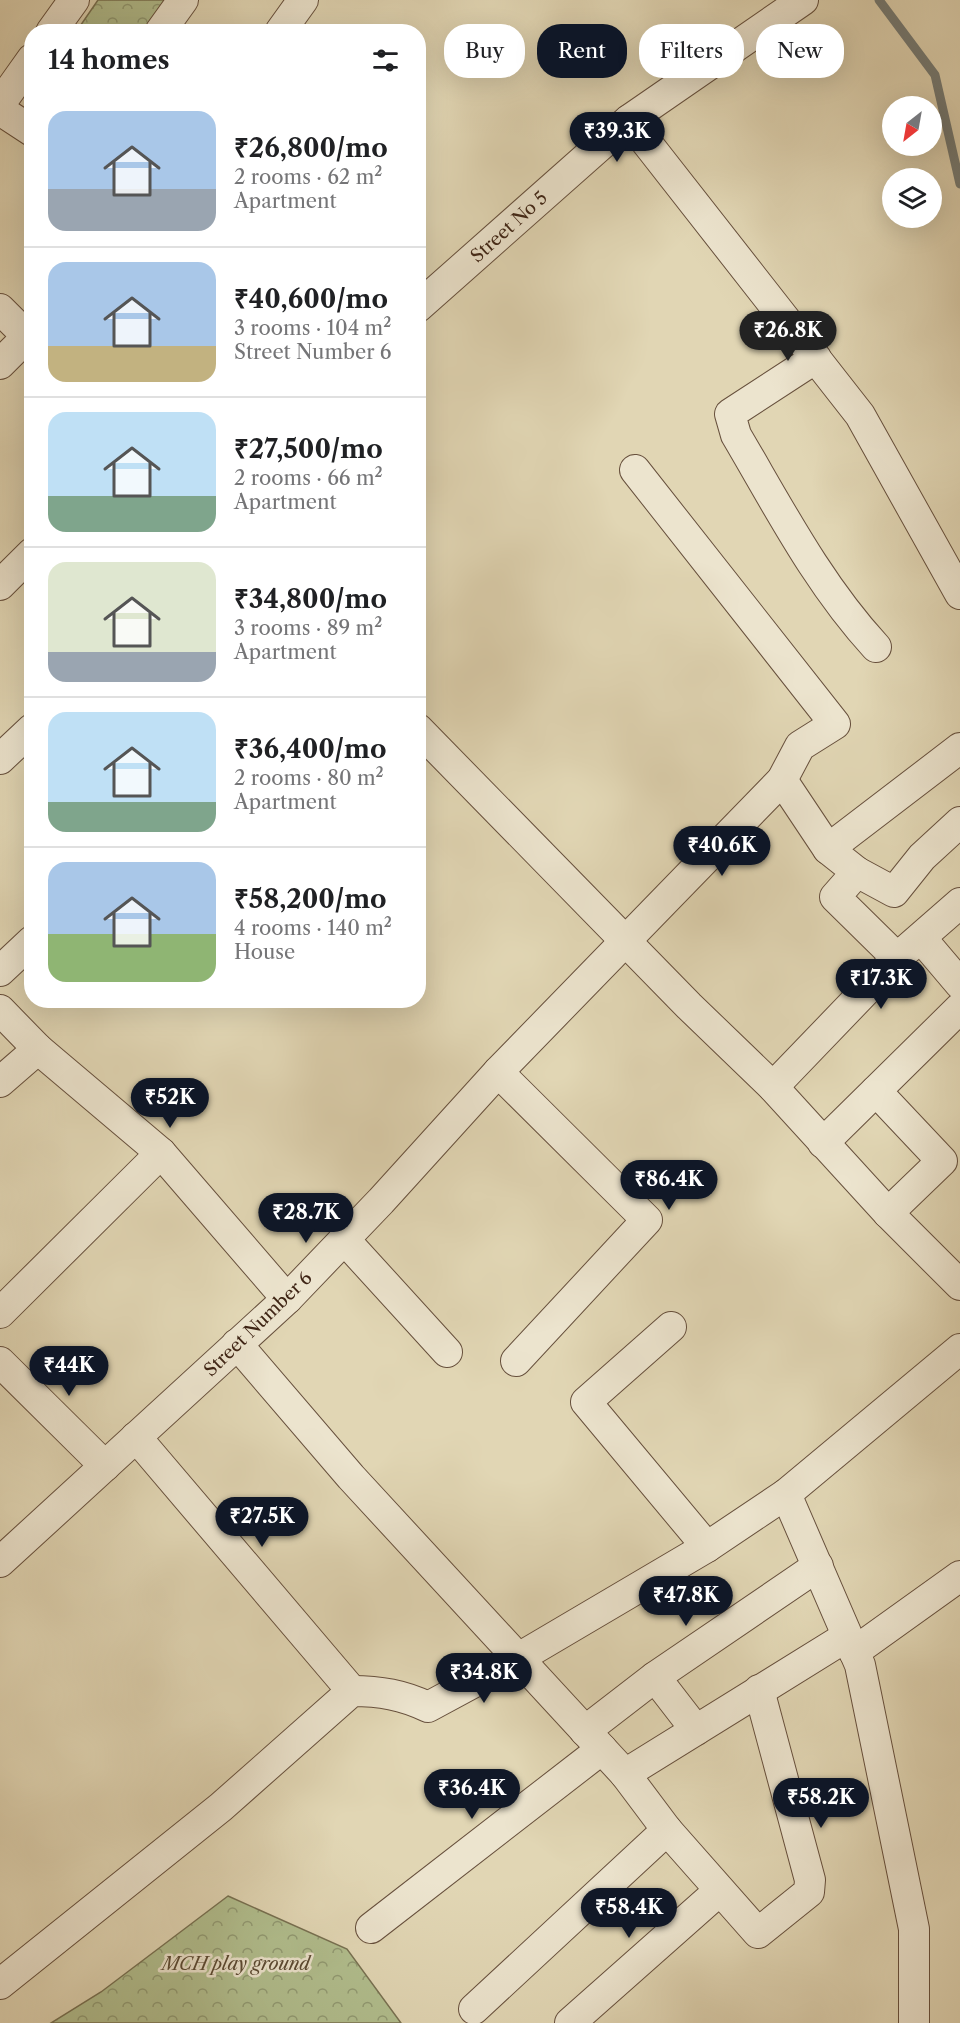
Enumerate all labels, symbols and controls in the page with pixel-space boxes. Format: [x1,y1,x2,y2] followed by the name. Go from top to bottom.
[444,24,525,78] chip: Buy
[537,24,627,78] chip: Rent
[639,24,744,78] chip: Filters
[756,24,844,78] chip: New
[48,44,170,76] text: 14 homes
[369,44,402,77] icon: filters
[882,96,942,156] north arrow
[882,96,942,228] map controls
[568,112,666,163] pin: ₹39.3K
[584,119,650,143] text: ₹39.3K
[234,132,388,164] text: ₹26,800/mo
[96,135,168,207] icon: home
[234,165,382,189] text: 2 rooms · 62 m²
[882,168,942,228] button: layers
[466,187,552,267] street label: Street No 5
[234,189,337,213] text: Apartment
[234,283,388,315] text: ₹40,600/mo
[96,286,168,358] icon: home
[739,311,837,362] pin: ₹26.8K
[234,316,391,340] text: 3 rooms · 104 m²
[753,318,823,342] text: ₹26.8K
[234,340,391,364] text: Street Number 6
[234,433,383,465] text: ₹27,500/mo
[96,436,168,508] icon: home
[234,466,383,490] text: 2 rooms · 66 m²
[234,490,337,514] text: Apartment
[234,583,387,615] text: ₹34,800/mo
[96,586,168,658] icon: home
[234,616,382,640] text: 3 rooms · 89 m²
[234,640,337,664] text: Apartment
[234,733,387,765] text: ₹36,400/mo
[96,736,168,808] icon: home
[234,766,384,790] text: 2 rooms · 80 m²
[234,790,337,814] text: Apartment
[673,826,771,877] pin: ₹40.6K
[687,833,757,857] text: ₹40.6K
[234,883,387,915] text: ₹58,200/mo
[96,886,168,958] icon: home
[234,916,392,940] text: 4 rooms · 140 m²
[234,940,295,964] text: House
[832,959,930,1010] pin: ₹17.3K
[850,966,912,990] text: ₹17.3K
[134,1078,206,1129] pin: ₹52K
[145,1085,195,1109] text: ₹52K
[620,1160,718,1211] pin: ₹86.4K
[634,1167,704,1191] text: ₹86.4K
[257,1193,355,1244] pin: ₹28.7K
[272,1200,340,1224] text: ₹28.7K
[199,1267,317,1381] street label: Street Number 6
[33,1346,105,1397] pin: ₹44K
[43,1353,95,1377] text: ₹44K
[213,1497,311,1548] pin: ₹27.5K
[229,1504,295,1528] text: ₹27.5K
[637,1576,735,1627] pin: ₹47.8K
[653,1583,719,1607] text: ₹47.8K
[435,1653,533,1704] pin: ₹34.8K
[450,1660,518,1684] text: ₹34.8K
[423,1769,521,1820] pin: ₹36.4K
[438,1776,506,1800] text: ₹36.4K
[772,1778,870,1829] pin: ₹58.2K
[787,1785,855,1809] text: ₹58.2K
[580,1888,678,1939] pin: ₹58.4K
[595,1895,663,1919] text: ₹58.4K
[160,1953,312,1975] park label: MCH play ground

